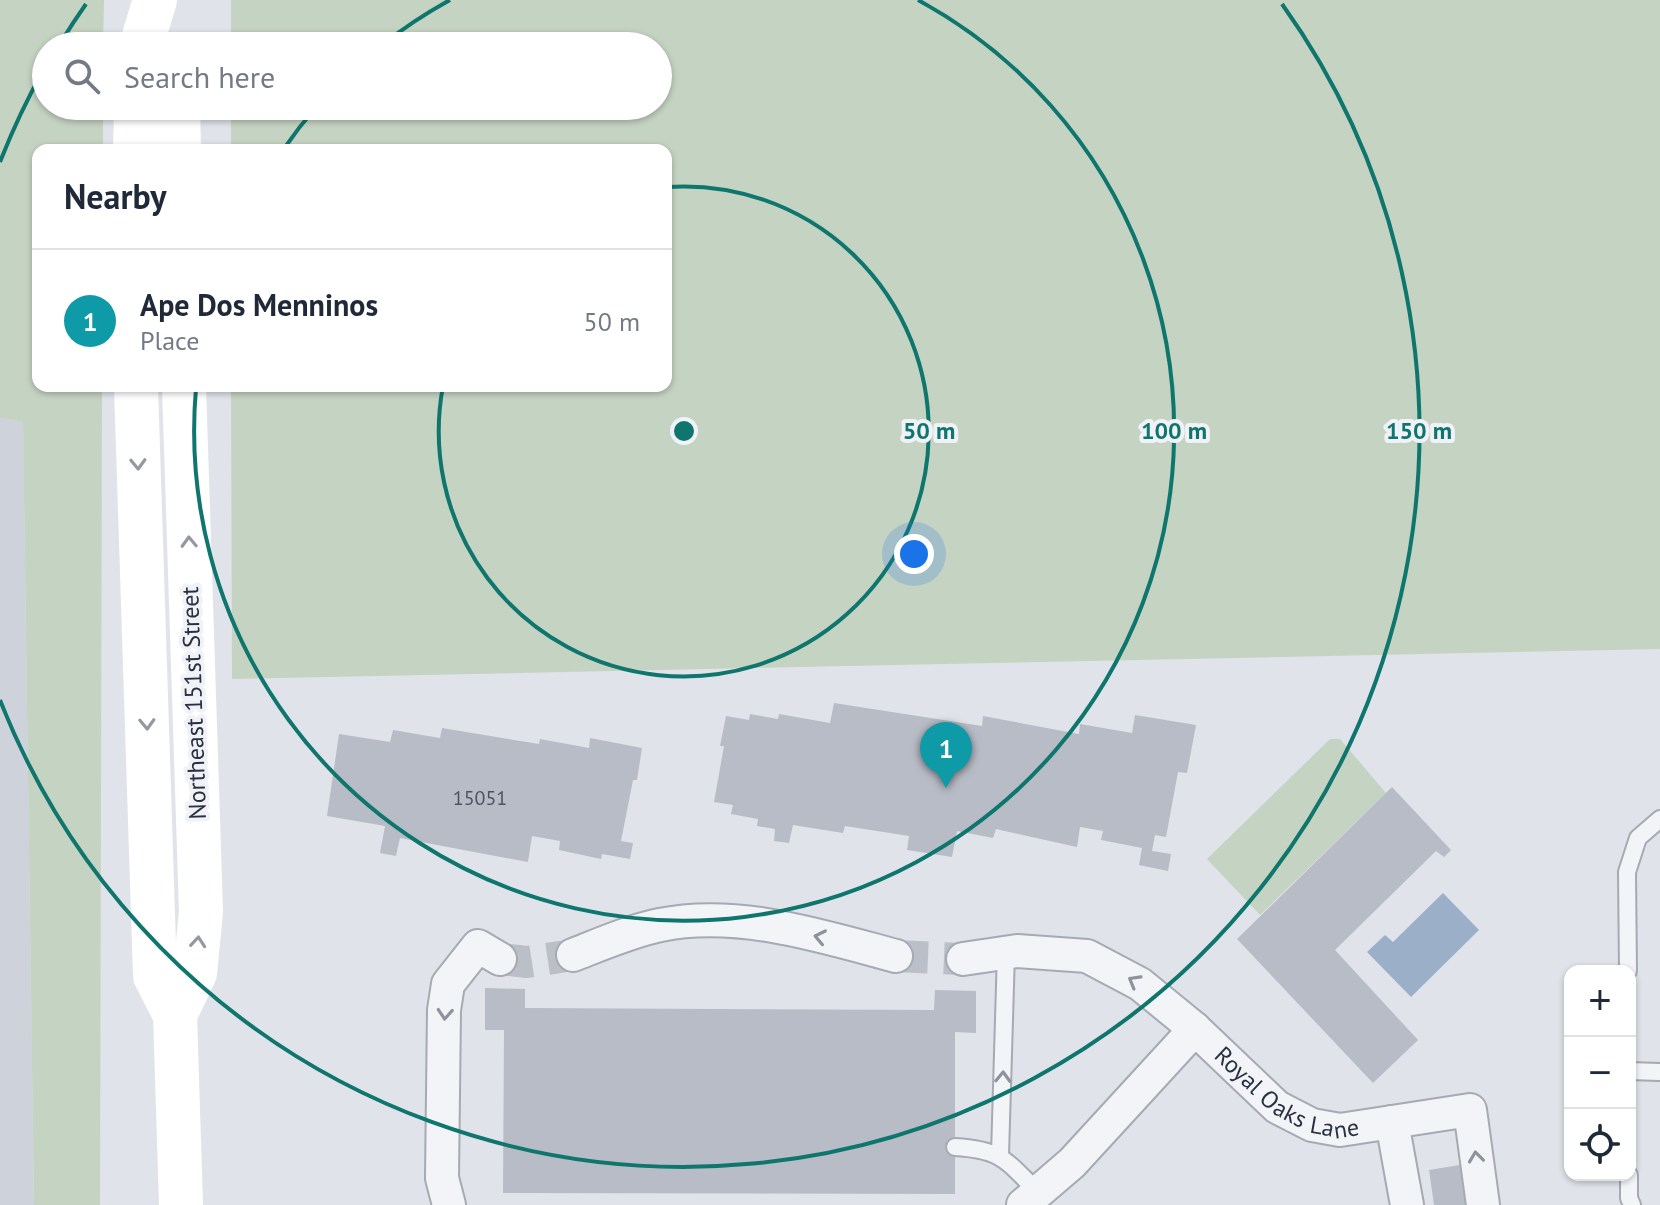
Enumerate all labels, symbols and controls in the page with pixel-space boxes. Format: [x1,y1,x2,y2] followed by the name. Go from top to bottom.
[32,32,672,120] search box
[60,54,104,98] icon: search
[124,57,275,96] text: Search here
[64,174,166,218] text: Nearby
[140,285,378,324] text: Ape Dos Menninos
[83,305,97,338] text: 1
[584,305,640,338] text: 50 m
[140,324,199,357] text: Place
[903,415,955,446] text: 50 m
[1141,415,1207,446] text: 100 m
[1386,415,1452,446] text: 150 m
[670,417,698,445] centre of rings
[130,458,147,471] one-way arrow
[894,534,934,574] your location
[181,535,198,548] one-way arrow
[174,586,213,820] street label: Northeast 151st Street
[138,718,155,731] one-way arrow
[920,722,972,788] pin: 1
[453,785,507,811] house number: 15051
[814,929,827,946] one-way arrow
[189,935,206,948] one-way arrow
[1564,965,1636,1181] map controls
[1564,965,1636,1037] button: +
[1128,975,1143,991] one-way arrow
[437,1008,454,1021] one-way arrow
[1564,1037,1636,1109] button: −
[1208,1040,1361,1146] street label: Royal Oaks Lane
[994,1070,1011,1083] one-way arrow
[1564,1109,1636,1181] button: locate
[1468,1150,1485,1164] one-way arrow

